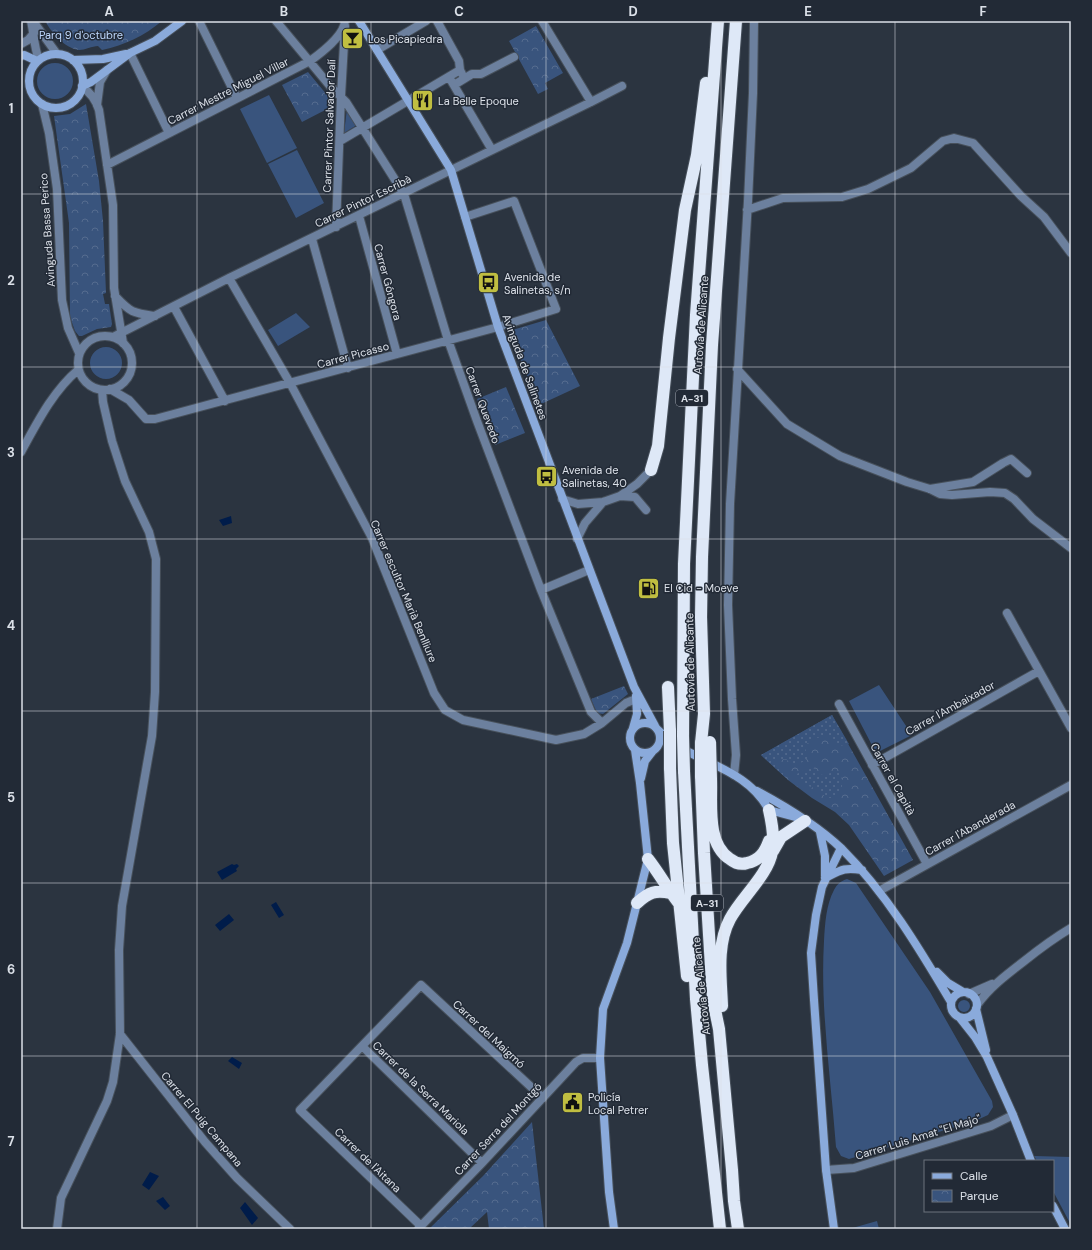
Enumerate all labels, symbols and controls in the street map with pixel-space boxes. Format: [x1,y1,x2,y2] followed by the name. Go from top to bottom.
[104,3,114,20] text: A
[280,3,288,20] text: B
[454,3,464,20] text: C
[628,3,638,20] text: D
[804,3,812,20] text: E
[979,3,987,20] text: F
[340,26,366,52] bar icon: Los Picapiedra
[39,28,123,42] park label: Parq 9 d'octubre
[368,32,443,46] place label: Los Picapiedra
[165,54,291,128] street label: Carrer Mestre Miguel Villar
[320,59,338,193] street label: Carrer Pintor Salvador Dalí
[409,88,435,114] restaurant icon: La Belle Epoque
[438,94,519,108] place label: La Belle Epoque
[9,100,13,117] text: 1
[312,172,414,230] street label: Carrer Pintor Escribà
[36,173,58,287] street label: Avinguda Bassa Perico
[371,242,405,322] street label: Carrer Góngora
[476,270,502,296] bus stop icon: Avenida de Salinetas, s/n
[504,270,571,297] place label: Avenida de Salinetas, s/n
[7,272,15,289] text: 2
[691,275,711,375] street label: Autovía de Alicante
[499,312,551,422] street label: Avinguda de Salinetes
[315,339,391,371] street label: Carrer Picasso
[463,365,503,445] street label: Carrer Quevedo
[676,390,708,406] road number: A-31
[7,444,15,461] text: 3
[533,463,559,489] bus stop icon: Avenida de Salinetas, 40
[562,463,627,490] place label: Avenida de Salinetas, 40
[368,518,440,664] street label: Carrer escultor Marià Benlliure
[636,575,662,601] fuel station icon: El Cid - Moeve
[664,581,738,595] place label: El Cid - Moeve
[682,613,698,711] street label: Autovía de Alicante
[7,617,15,634] text: 4
[903,678,997,738] street label: Carrer l'Ambaixador
[867,740,919,818] street label: Carrer el Capità
[7,789,15,806] text: 5
[922,797,1018,859] street label: Carrer l'Abanderada
[691,895,723,911] road number: A-31
[689,936,713,1036] street label: Autovía de Alicante
[7,961,15,978] text: 6
[450,997,528,1071] street label: Carrer del Maigmó
[370,1038,472,1138] street label: Carrer de la Serra Mariola
[158,1069,246,1169] street label: Carrer El Puig Campana
[451,1080,545,1178] street label: Carrer Serra del Montgó
[560,1090,586,1116] public building icon: Policía Local Petrer
[588,1090,648,1117] place label: Policía Local Petrer
[854,1111,982,1163] street label: Carrer Luis Amat "El Majo"
[332,1125,404,1195] street label: Carrer de l'Aitana
[8,1133,15,1150] text: 7
[924,1160,1054,1212] legend
[960,1168,987,1184] text: Calle
[960,1188,999,1204] text: Parque

